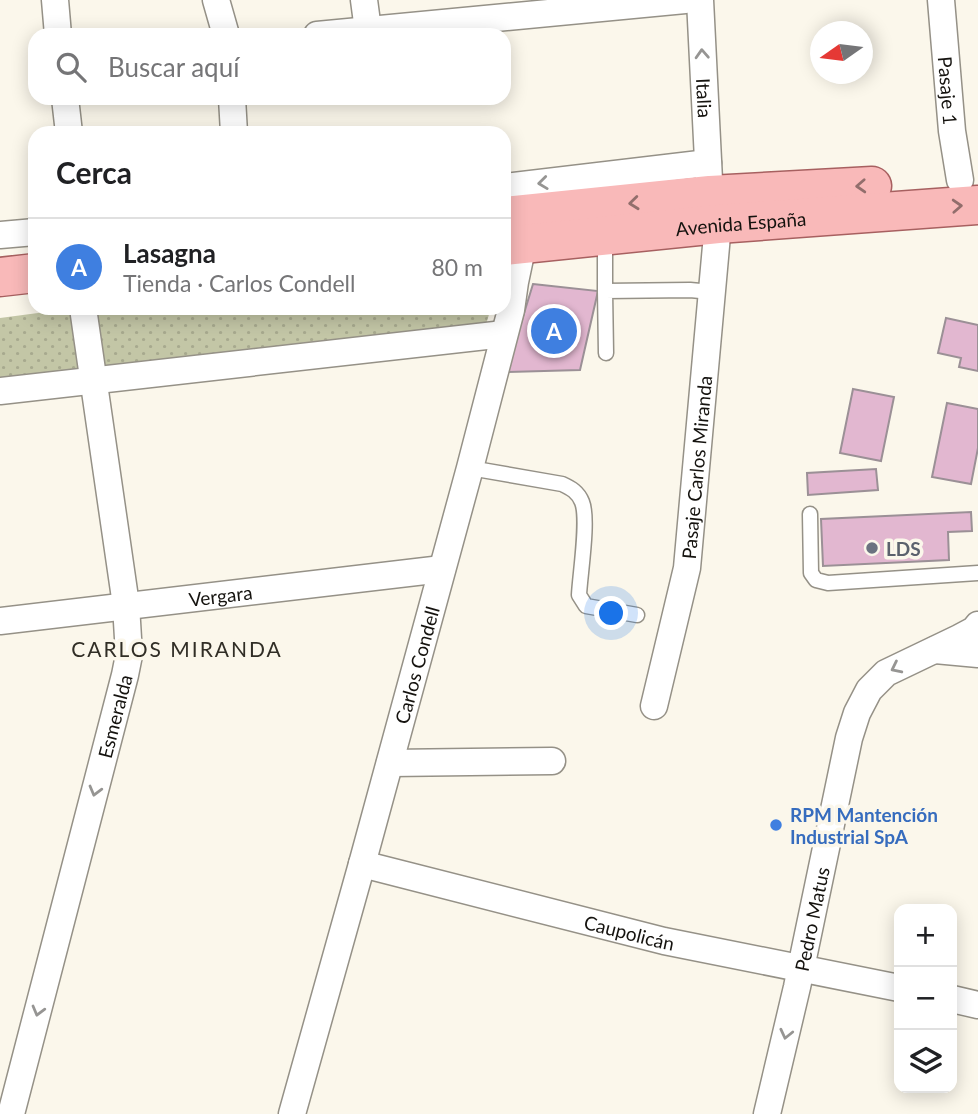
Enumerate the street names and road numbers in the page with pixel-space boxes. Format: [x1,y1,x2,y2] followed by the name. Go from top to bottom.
[934,55,963,126] street label: Pasaje 1
[692,77,717,118] street label: Italia
[674,206,807,240] street label: Avenida España
[676,375,716,560] street label: Pasaje Carlos Miranda
[187,580,253,610] street label: Vergara
[389,603,443,726] street label: Carlos Condell
[92,672,136,760] street label: Esmeralda
[789,865,833,973] street label: Pedro Matus
[582,910,677,954] street label: Caupolicán

